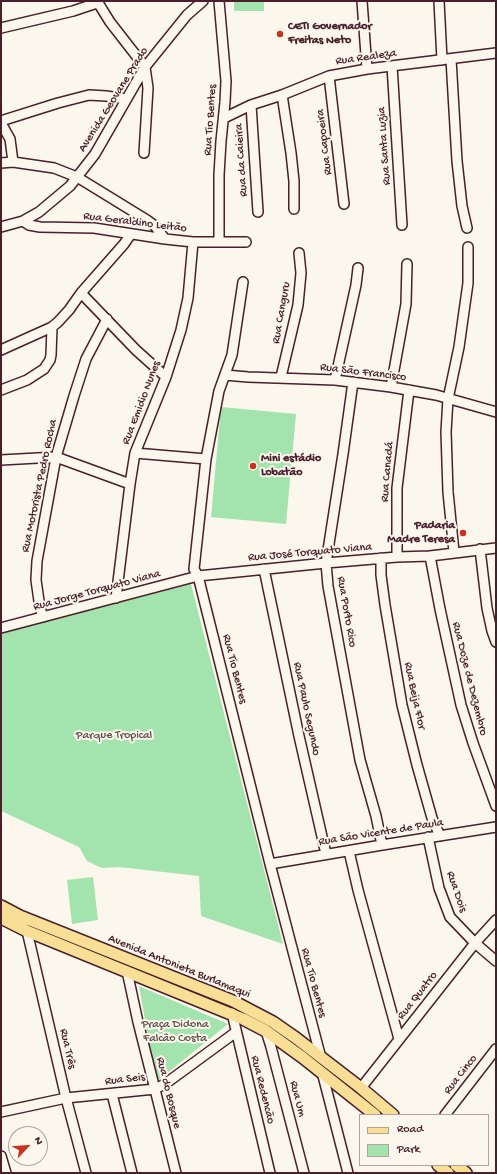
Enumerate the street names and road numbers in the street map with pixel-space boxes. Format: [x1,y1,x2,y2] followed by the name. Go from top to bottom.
[76,45,152,155] street label: Avenida Geovane Prado
[335,47,397,69] street label: Rua Realeza
[201,84,221,156] street label: Rua Tio Bentes
[375,106,395,186] street label: Rua Santa Luzia
[314,108,336,176] street label: Rua Capoeira
[232,123,252,197] street label: Rua da Caieira
[82,210,188,236] street label: Rua Geraldino Leitão
[269,281,295,345] street label: Rua Canguru
[119,359,165,447] street label: Rua Emidio Nunes
[319,361,407,385] street label: Rua São Francisco
[19,418,61,554] street label: Rua Motorista Pedro Rocha
[378,441,398,503] street label: Rua Canadá
[247,540,373,566] street label: Rua José Torquato Viana
[32,567,162,615] street label: Rua Jorge Torquato Viana
[333,575,359,649] street label: Rua Porto Rico
[448,621,490,737] street label: Rua Doze de Dezembro
[218,633,250,705] street label: Rua Tio Bentes
[289,661,323,757] street label: Rua Paulo Segundo
[400,661,428,731] street label: Rua Beija Flor
[318,816,444,850] street label: Rua São Vicente de Paula
[442,870,470,914] street label: Rua Dois
[106,932,252,1002] street label: Avenida Antonieta Burlamaqui
[297,947,329,1019] street label: Rua Tio Bentes
[395,969,441,1023] street label: Rua Quatro
[55,1027,79,1071] street label: Rua Três
[441,1052,481,1098] street label: Rua Cinco
[247,1054,277,1126] street label: Rua Redencão
[152,1056,184,1130] street label: Rua do Bosque
[104,1070,146,1090] street label: Rua Seis
[285,1079,309,1119] street label: Rua Um

